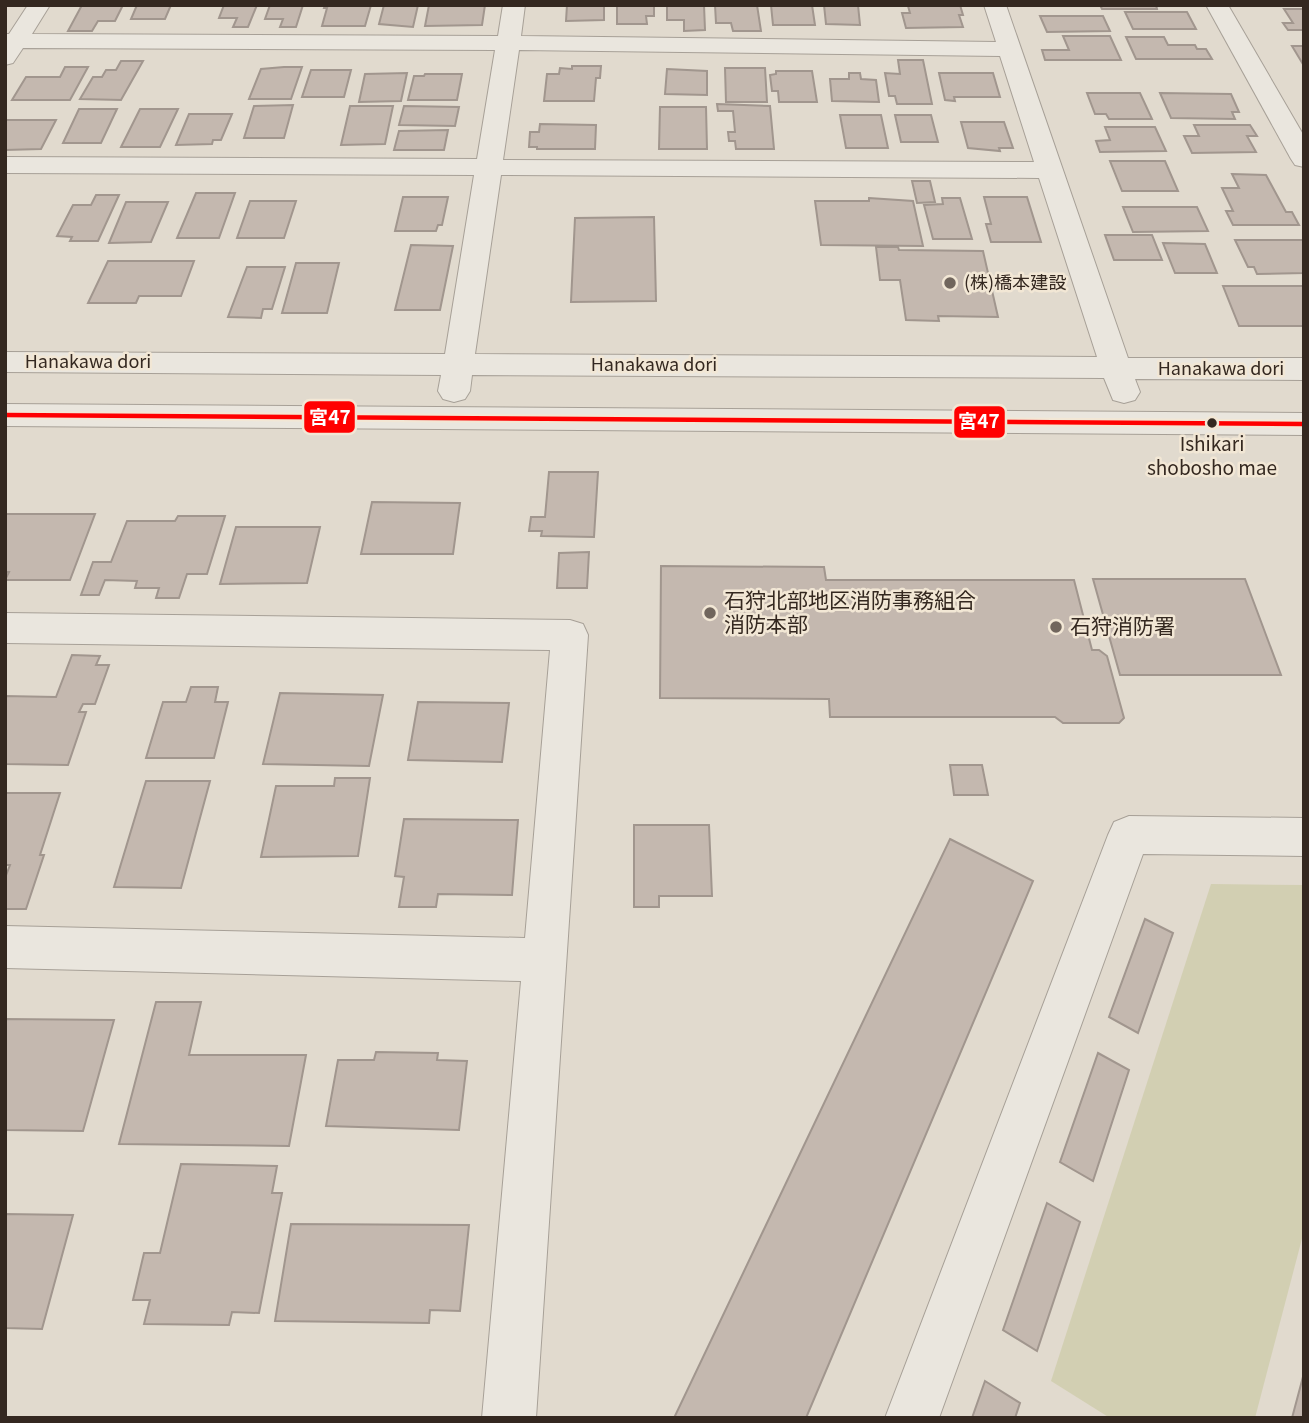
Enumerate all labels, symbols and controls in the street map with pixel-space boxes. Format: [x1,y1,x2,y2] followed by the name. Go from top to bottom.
[964,268,1066,294] place label: (株)橋本建設
[942,275,958,291] marker: (株)橋本建設
[25,347,151,373] street label: Hanakawa dori
[591,350,717,376] street label: Hanakawa dori
[1158,354,1284,380] street label: Hanakawa dori
[303,400,356,434] line badge: 宮47
[309,402,351,429] text: 宮47
[953,405,1006,439] line badge: 宮47
[958,406,1000,433] text: 宮47
[1205,416,1219,430] marker: Ishikari shobosho mae
[1147,429,1277,480] place label: Ishikari shobosho mae
[724,584,976,638] place label: 石狩北部地区消防事務組合 消防本部
[702,605,718,621] marker: 石狩北部地区消防事務組合 消防本部
[1070,610,1175,640] place label: 石狩消防署
[1048,619,1064,635] marker: 石狩消防署

